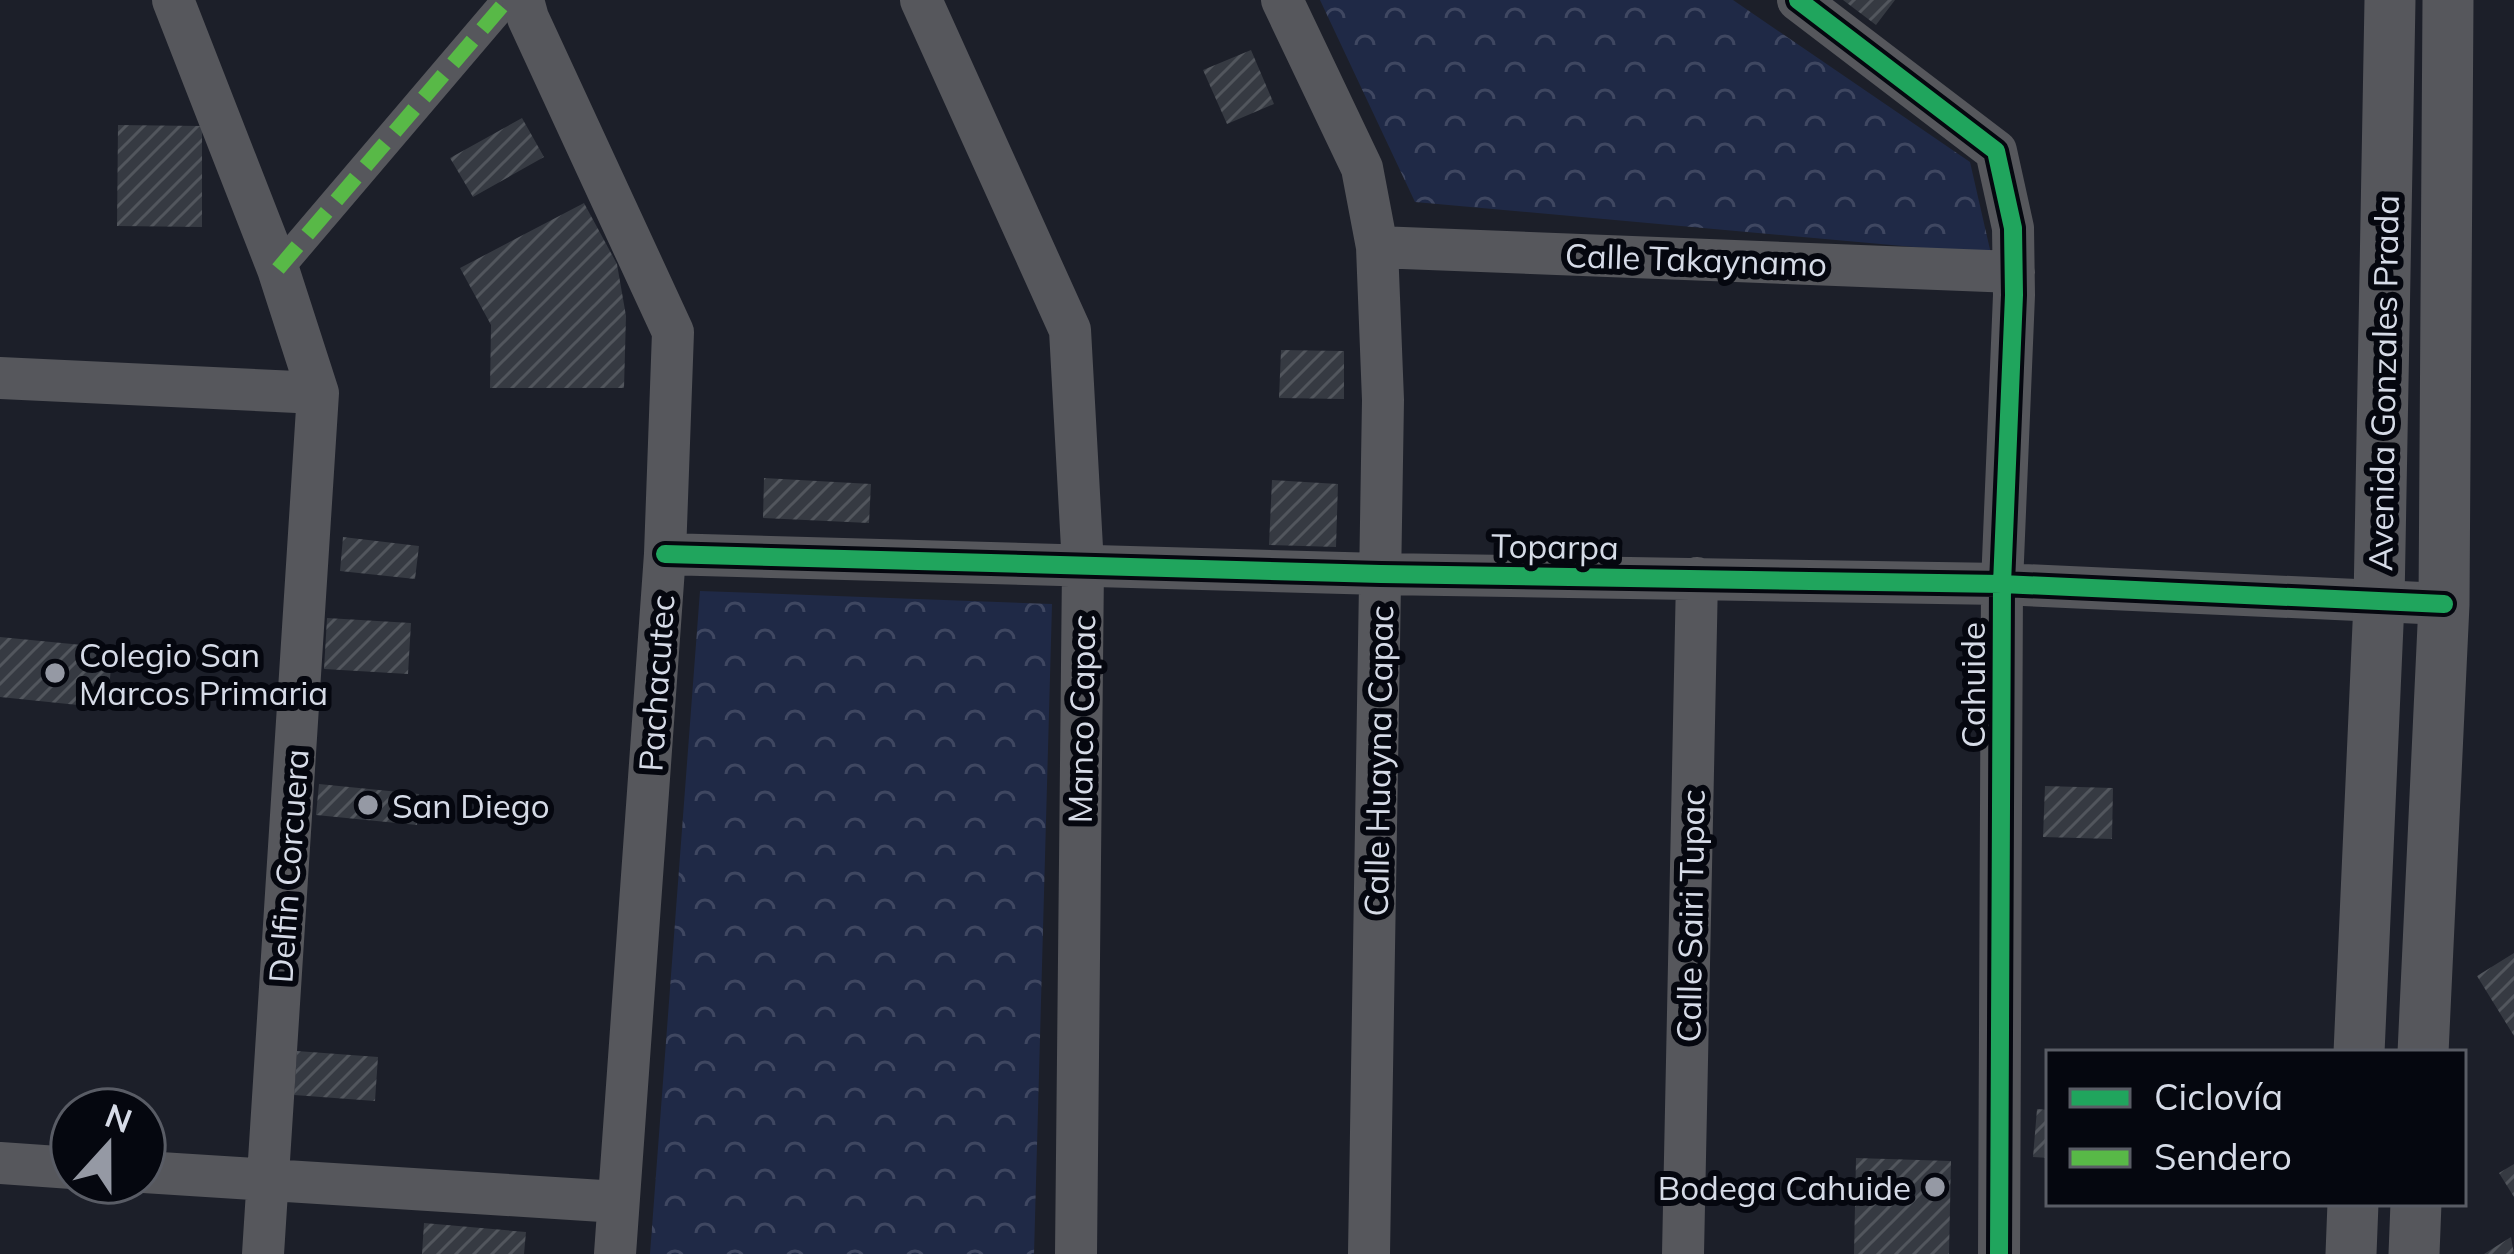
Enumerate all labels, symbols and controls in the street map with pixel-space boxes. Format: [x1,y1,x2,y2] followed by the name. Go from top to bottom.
[2359,195,2407,571] street label: Avenida Gonzales Prada
[1564,234,1828,284] street label: Calle Takaynamo
[1491,524,1619,568] street label: Toparpa
[629,593,683,773] street label: Pachacutec
[1355,605,1401,917] street label: Calle Huayna Capac
[1059,614,1103,824] street label: Manco Capac
[1952,622,1993,748] street label: Cahuide
[79,634,328,713] place label: Colegio San Marcos Primaria
[42,660,68,686] marker: Colegio San Marcos Primaria
[259,748,317,984] street label: Delfin Corcuera
[392,785,550,826] place label: San Diego
[1667,789,1713,1043] street label: Calle Sairi Tupac
[355,792,381,818] marker: San Diego
[2046,1050,2466,1206] legend
[2154,1074,2283,1119] text: Ciclovía
[48,1086,168,1206] north arrow
[100,1094,138,1141] text: N
[2154,1134,2292,1179] text: Sendero
[1658,1167,1911,1208] place label: Bodega Cahuide
[1922,1174,1948,1200] marker: Bodega Cahuide

